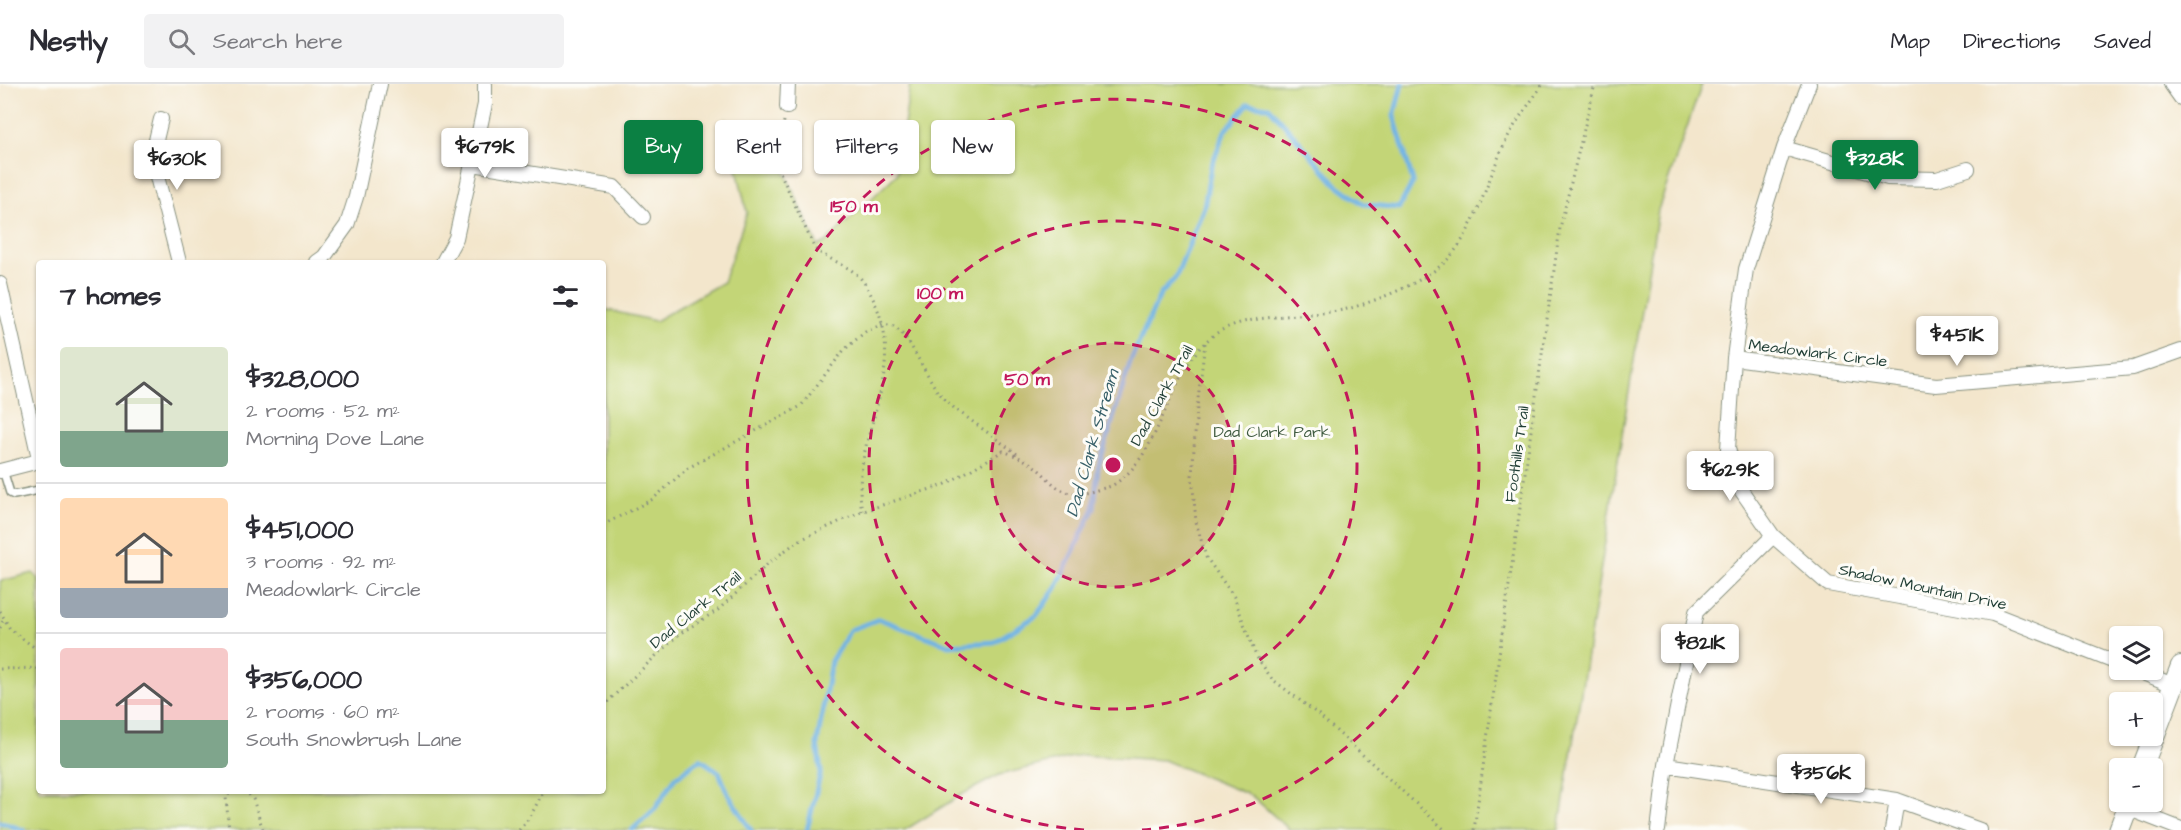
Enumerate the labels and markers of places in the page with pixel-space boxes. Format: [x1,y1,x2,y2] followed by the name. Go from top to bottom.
[443,128,527,179] pin: $679K
[135,140,219,191] pin: $630K
[1833,140,1917,191] pin: $328K
[1915,316,1999,367] pin: $451K
[1688,451,1772,502] pin: $629K
[1103,455,1123,475] centre of rings
[1658,624,1742,675] pin: $821K
[1779,754,1863,805] pin: $356K

